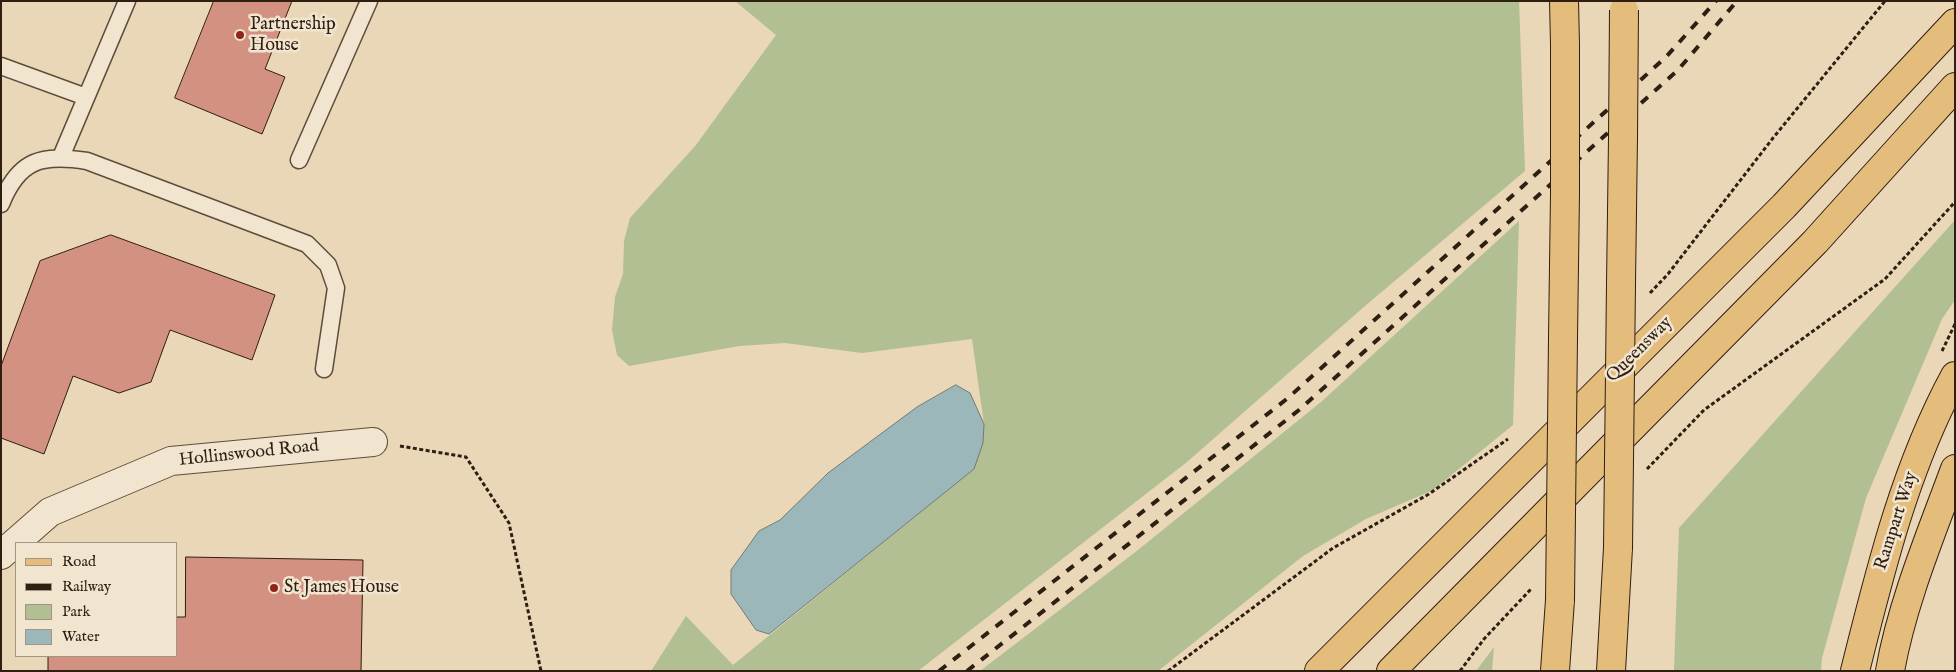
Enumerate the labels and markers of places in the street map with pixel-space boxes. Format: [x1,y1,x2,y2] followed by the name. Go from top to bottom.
[250,14,336,56] place label: Partnership House
[234,29,246,41] marker: Partnership House
[284,577,399,599] place label: St James House
[268,582,280,594] marker: St James House

